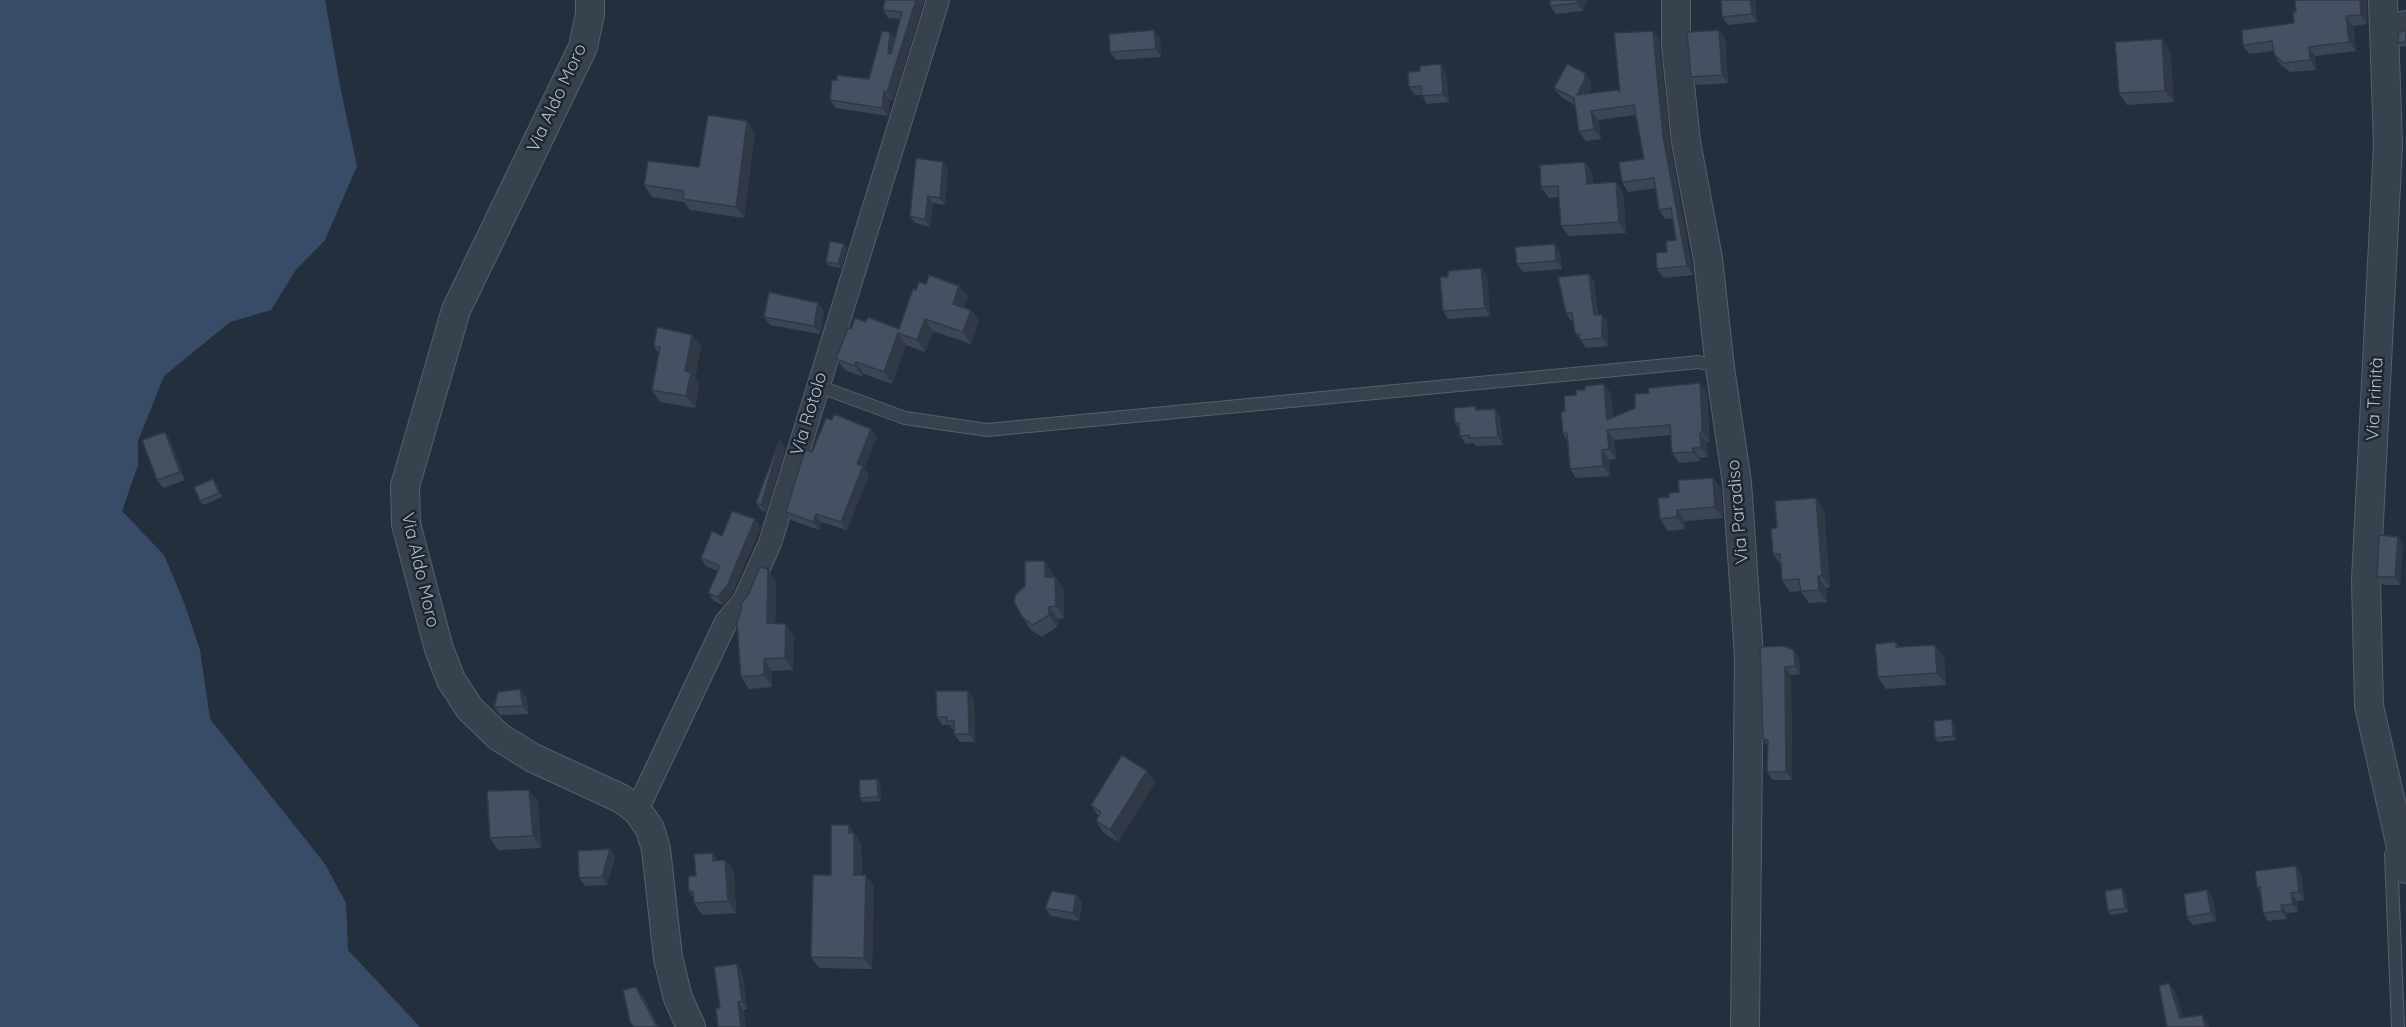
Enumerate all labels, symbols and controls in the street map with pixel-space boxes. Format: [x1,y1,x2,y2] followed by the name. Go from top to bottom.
[522,40,592,156] street label: Via Aldo Moro
[2362,357,2388,441] street label: Via Trinità
[786,370,832,458] street label: Via Rotolo
[1723,459,1753,565] street label: Via Paradiso
[396,511,444,629] street label: Via Aldo Moro

